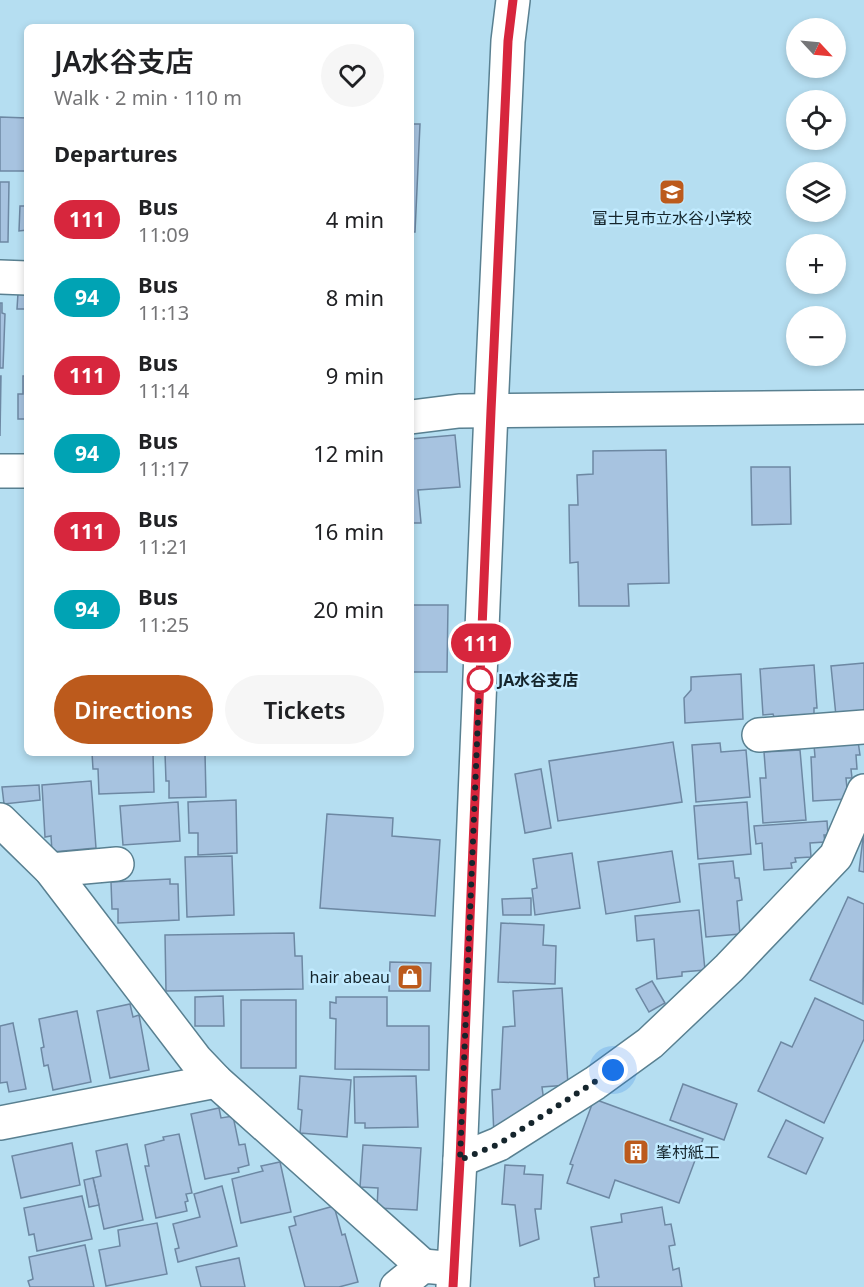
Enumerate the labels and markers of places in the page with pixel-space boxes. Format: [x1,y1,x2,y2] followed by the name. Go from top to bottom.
[657,177,687,207] school or university icon: 富士見市立水谷小学校
[592,207,752,229] place label: 富士見市立水谷小学校
[467,667,493,693] marker: JA水谷支店
[496,669,578,691] place label: JA水谷支店
[395,962,425,992] shop icon: hair abeau
[310,966,390,988] place label: hair abeau
[621,1137,651,1167] building icon: 峯村紙工
[656,1141,720,1163] place label: 峯村紙工

